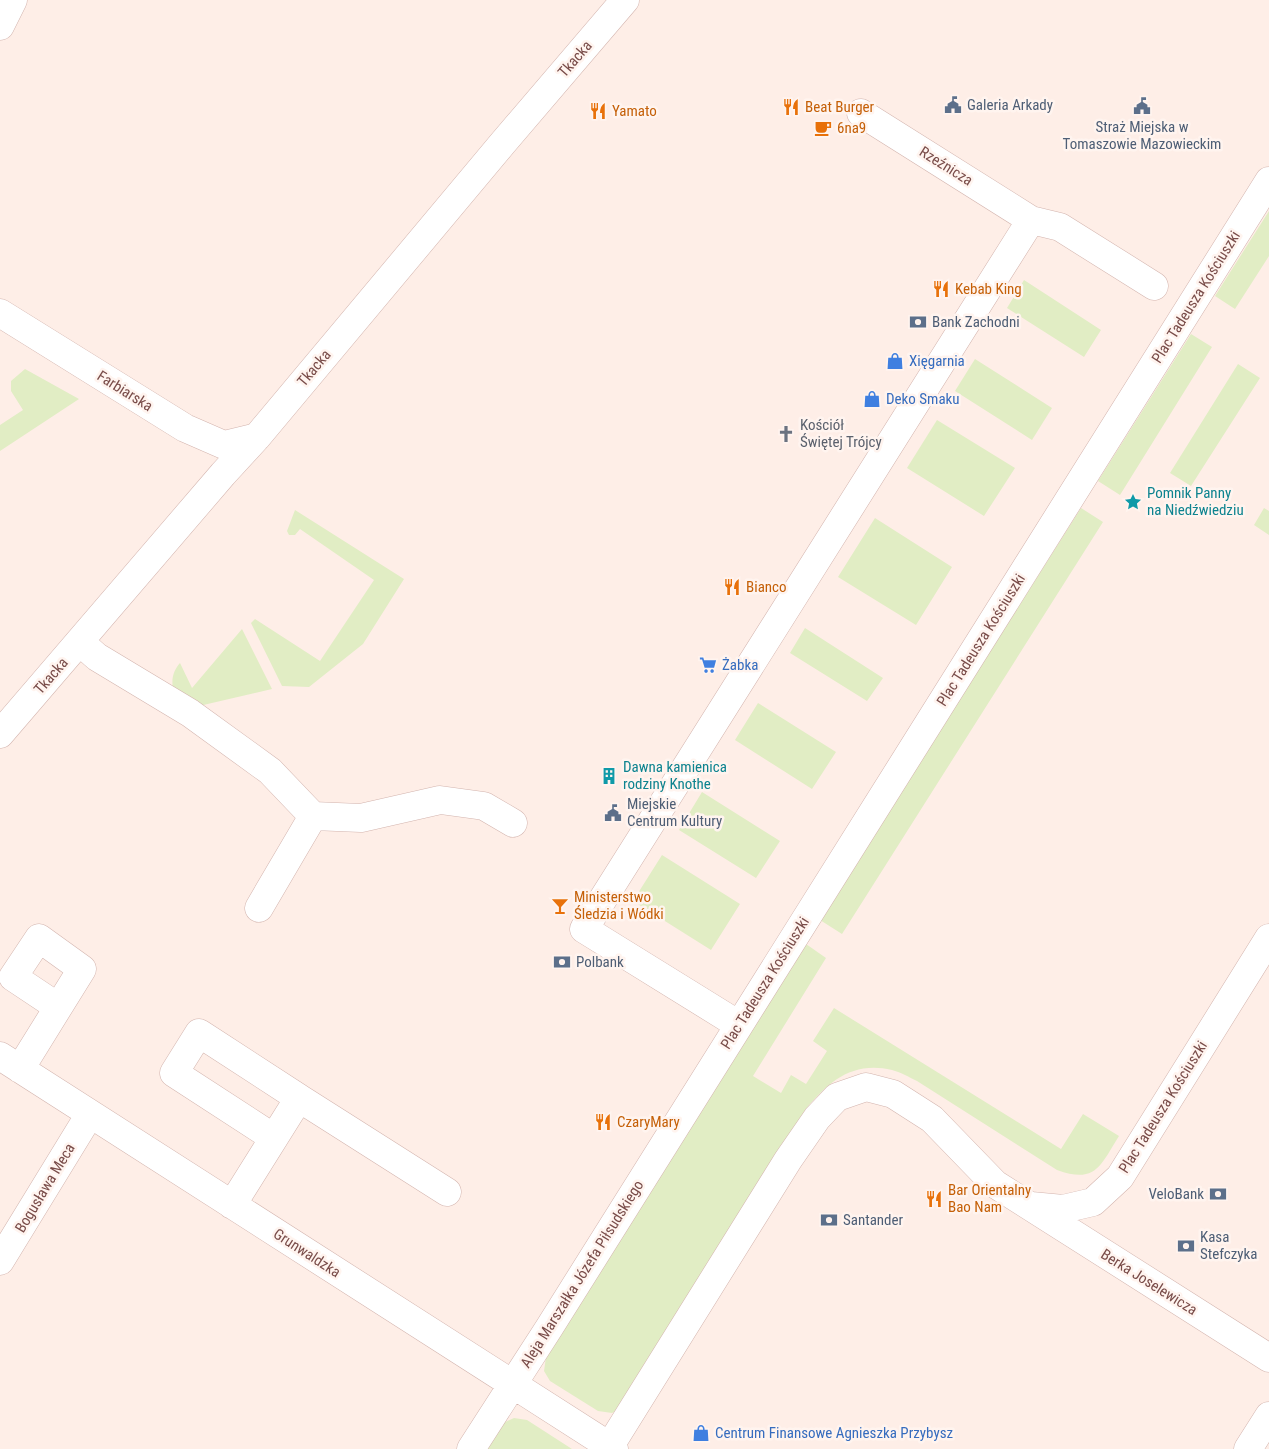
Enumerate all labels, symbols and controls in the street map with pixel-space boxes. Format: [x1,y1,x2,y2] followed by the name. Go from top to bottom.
[554,37,596,81] street label: Tkacka
[943,95,963,115] public building icon: Galeria Arkady
[967,96,1053,114] place label: Galeria Arkady
[1132,96,1152,116] public building icon: Straż Miejska w Tomaszowie Mazowieckim
[781,97,801,117] restaurant icon: Beat Burger
[805,98,875,116] place label: Beat Burger
[588,101,608,121] restaurant icon: Yamato
[612,102,657,120] place label: Yamato
[813,118,833,138] cafe icon: 6na9
[1063,118,1221,153] place label: Straż Miejska w Tomaszowie Mazowieckim
[837,119,866,137] place label: 6na9
[916,143,976,189] street label: Rzeźnicza
[1148,228,1244,366] street label: Plac Tadeusza Kościuszki
[931,279,951,299] restaurant icon: Kebab King
[955,280,1022,298] place label: Kebab King
[908,312,928,332] bank icon: Bank Zachodni
[932,313,1020,331] place label: Bank Zachodni
[293,346,335,390] street label: Tkacka
[885,351,905,371] shop icon: Xięgarnia
[909,352,965,370] place label: Xięgarnia
[94,367,156,415] street label: Farbiarska
[862,389,882,409] shop icon: Deko Smaku
[886,390,960,408] place label: Deko Smaku
[800,416,882,451] place label: Kościół Świętej Trójcy
[776,424,796,444] church icon: Kościół Świętej Trójcy
[1147,484,1244,519] place label: Pomnik Panny na Niedźwiedziu
[1123,492,1143,512] place icon: Pomnik Panny na Niedźwiedziu
[933,571,1029,709] street label: Plac Tadeusza Kościuszki
[722,577,742,597] restaurant icon: Bianco
[746,578,787,596] place label: Bianco
[30,654,72,698] street label: Tkacka
[698,655,718,675] supermarket icon: Żabka
[722,656,758,674] place label: Żabka
[623,758,727,793] place label: Dawna kamienica rodziny Knothe
[599,766,619,786] building icon: Dawna kamienica rodziny Knothe
[627,795,722,830] place label: Miejskie Centrum Kultury
[603,803,623,823] public building icon: Miejskie Centrum Kultury
[574,888,664,923] place label: Ministerstwo Śledzia i Wódki
[550,896,570,916] bar icon: Ministerstwo Śledzia i Wódki
[717,914,813,1052] street label: Plac Tadeusza Kościuszki
[552,952,572,972] bank icon: Polbank
[576,953,624,971] place label: Polbank
[1115,1038,1211,1176] street label: Plac Tadeusza Kościuszki
[593,1112,613,1132] restaurant icon: CzaryMary
[617,1113,680,1131] place label: CzaryMary
[11,1140,79,1236] street label: Bogusława Meca
[517,1177,647,1371] street label: Aleja Marszałka Józefa Piłsudskiego
[948,1181,1031,1216] place label: Bar Orientalny Bao Nam
[1208,1184,1228,1204] bank icon: VeloBank
[1149,1185,1204,1203] place label: VeloBank
[924,1189,944,1209] restaurant icon: Bar Orientalny Bao Nam
[819,1210,839,1230] bank icon: Santander
[843,1211,904,1229] place label: Santander
[270,1225,344,1281] street label: Grunwaldzka
[1200,1228,1258,1263] place label: Kasa Stefczyka
[1176,1236,1196,1256] bank icon: Kasa Stefczyka
[1098,1245,1200,1319] street label: Berka Joselewicza
[691,1423,711,1443] shop icon: Centrum Finansowe Agnieszka Przybysz
[715,1424,953,1442] place label: Centrum Finansowe Agnieszka Przybysz

